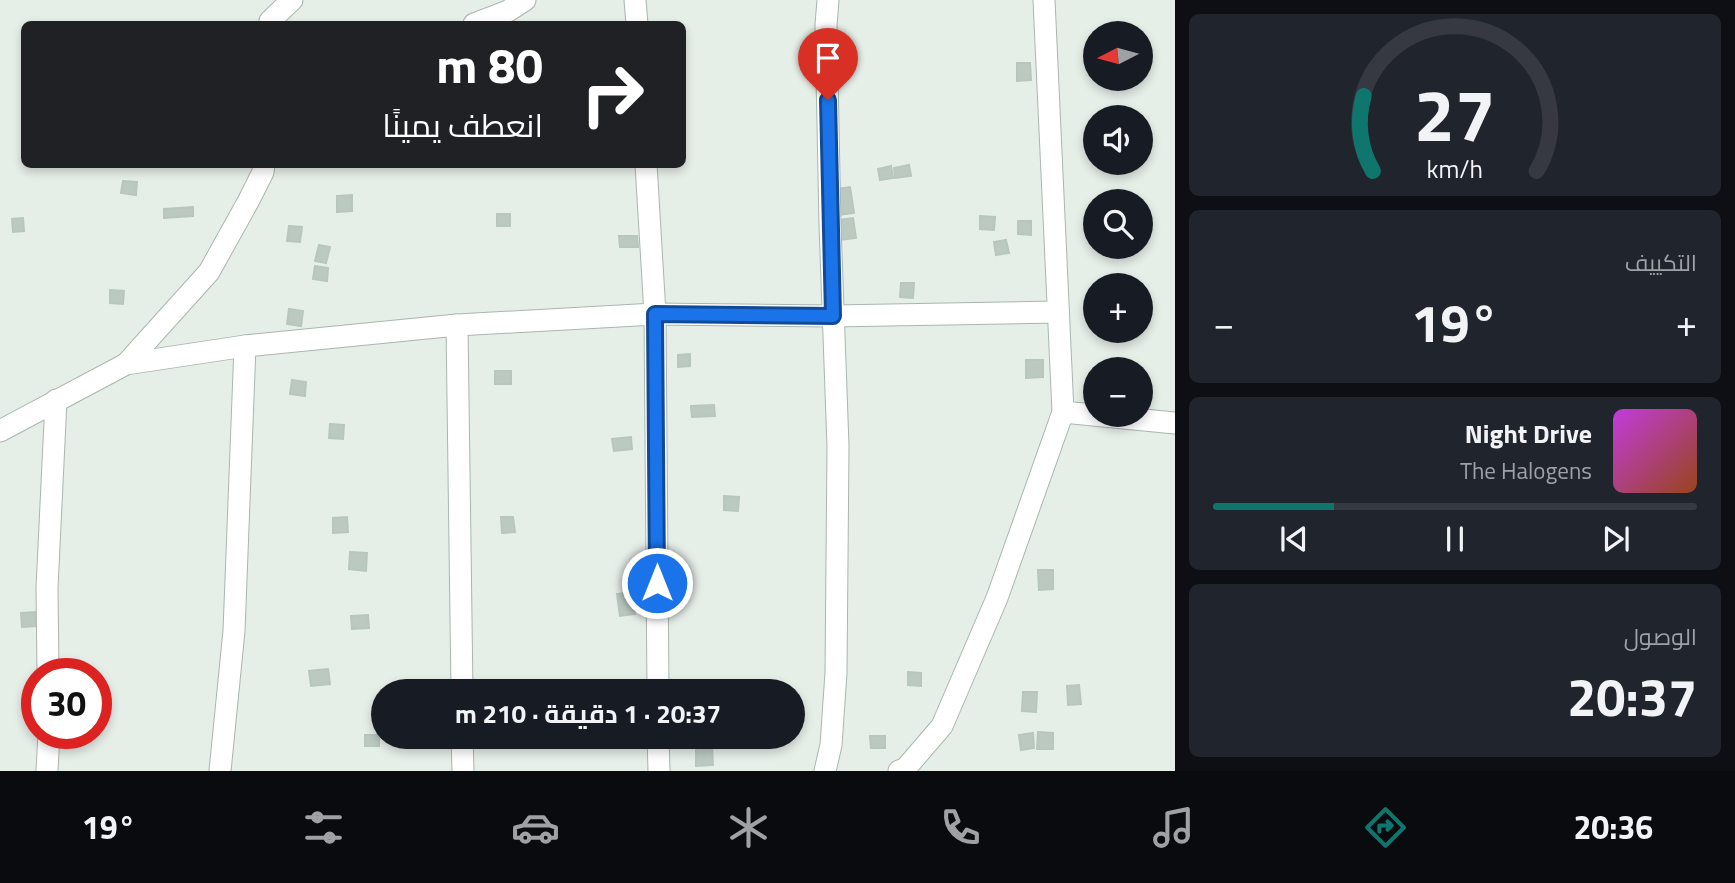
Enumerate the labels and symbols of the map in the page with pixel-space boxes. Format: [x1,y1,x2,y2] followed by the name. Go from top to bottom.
[1083,21,1153,91] north arrow
[798,28,858,100] pin
[620,546,694,620] position arrow
[21,658,112,749] speed limit sign: 30

